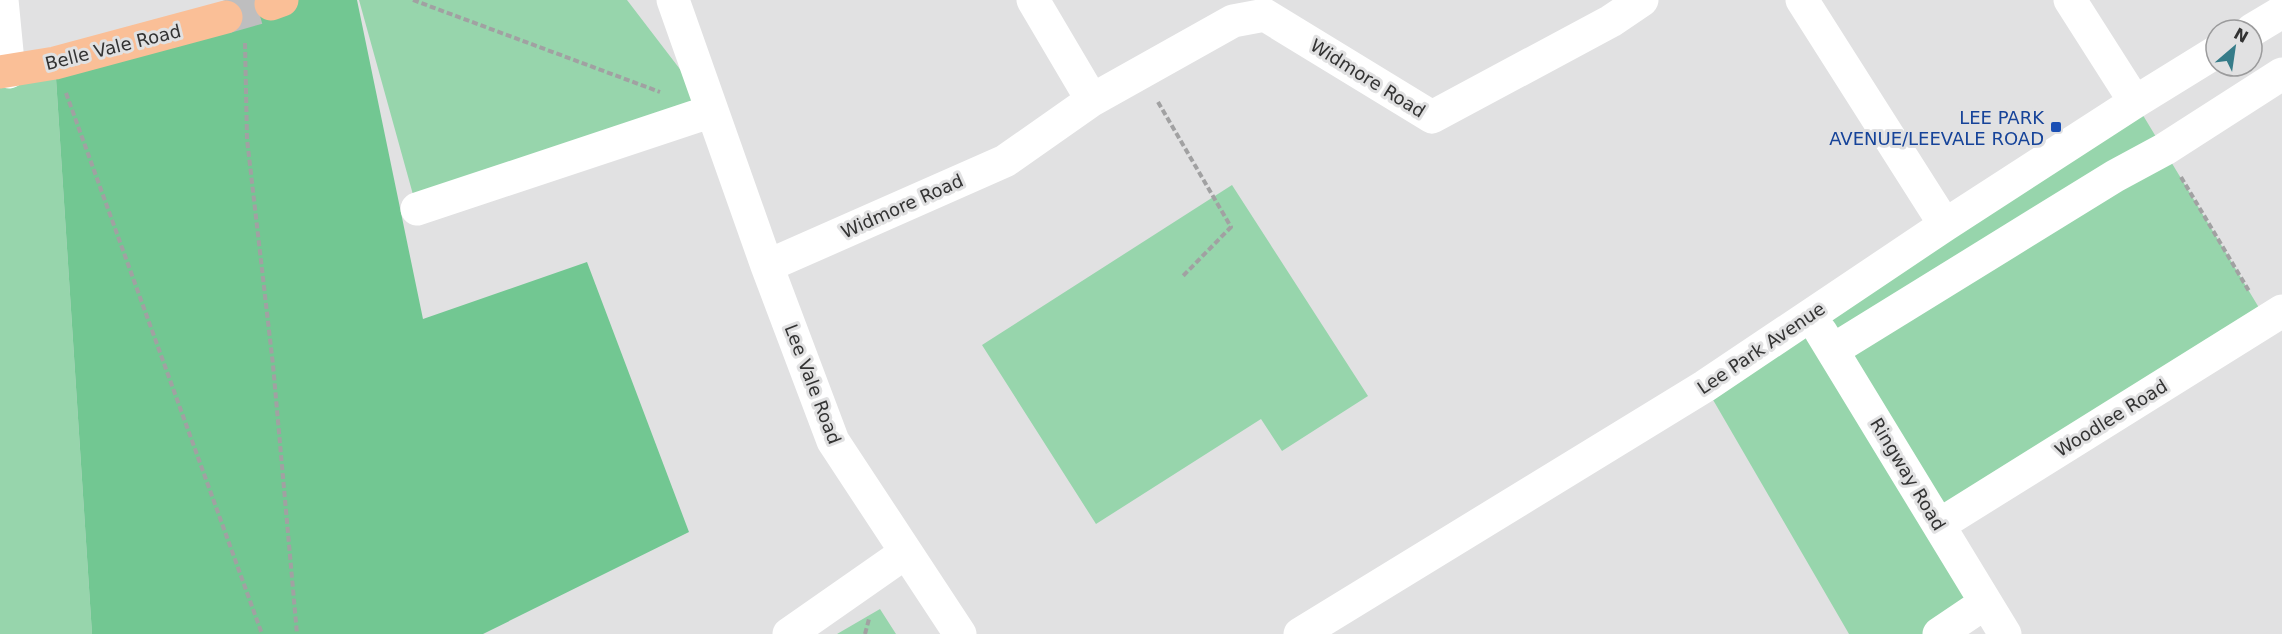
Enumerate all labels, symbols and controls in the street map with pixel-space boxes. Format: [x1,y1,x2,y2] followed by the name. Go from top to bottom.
[2204,18,2264,78] north arrow
[43,20,183,74] street label: Belle Vale Road
[2231,24,2251,47] text: N
[1307,34,1429,122] street label: Widmore Road
[1829,107,2045,149] place label: LEE PARK AVENUE/LEEVALE ROAD
[2049,120,2063,134] marker: LEE PARK AVENUE/LEEVALE ROAD
[838,170,966,242] street label: Widmore Road
[1693,298,1829,398] street label: Lee Park Avenue
[781,321,845,447] street label: Lee Vale Road
[2051,375,2171,461] street label: Woodlee Road
[1866,414,1950,534] street label: Ringway Road

